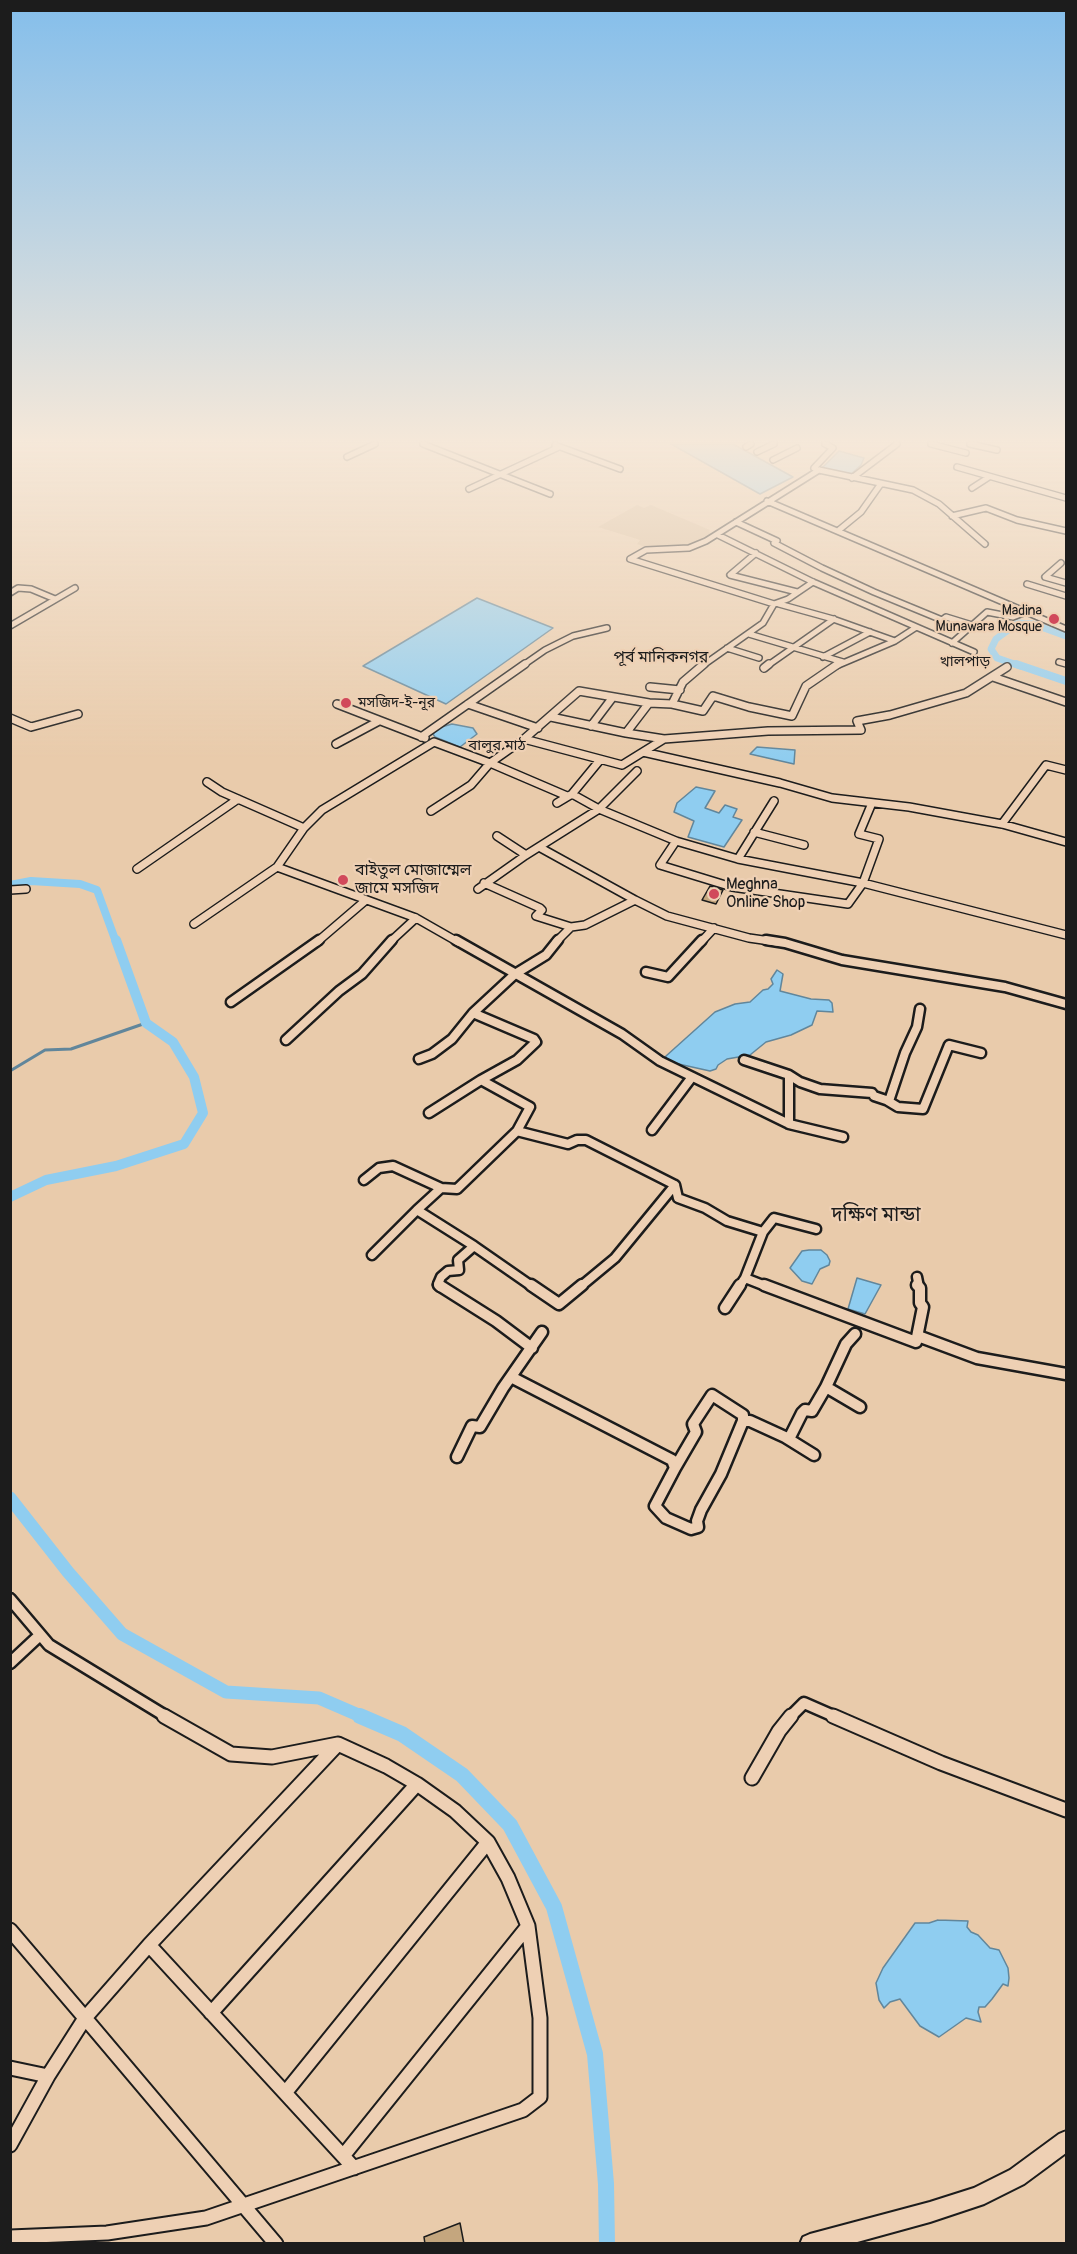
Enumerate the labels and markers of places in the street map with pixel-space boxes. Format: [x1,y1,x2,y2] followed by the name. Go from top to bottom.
[936,603,1042,636] place label: Madina Munawara Mosque
[1047,612,1061,626] marker: Madina Munawara Mosque
[358,695,435,711] place label: মসজিদ-ই-নূর
[339,696,353,710] marker: মসজিদ-ই-নূর
[355,861,472,899] place label: বাইতুল মোজাম্মেল জামে মসজিদ
[336,873,350,887] marker: বাইতুল মোজাম্মেল জামে মসজিদ
[726,875,805,913] place label: Meghna Online Shop
[707,887,721,901] marker: Meghna Online Shop

